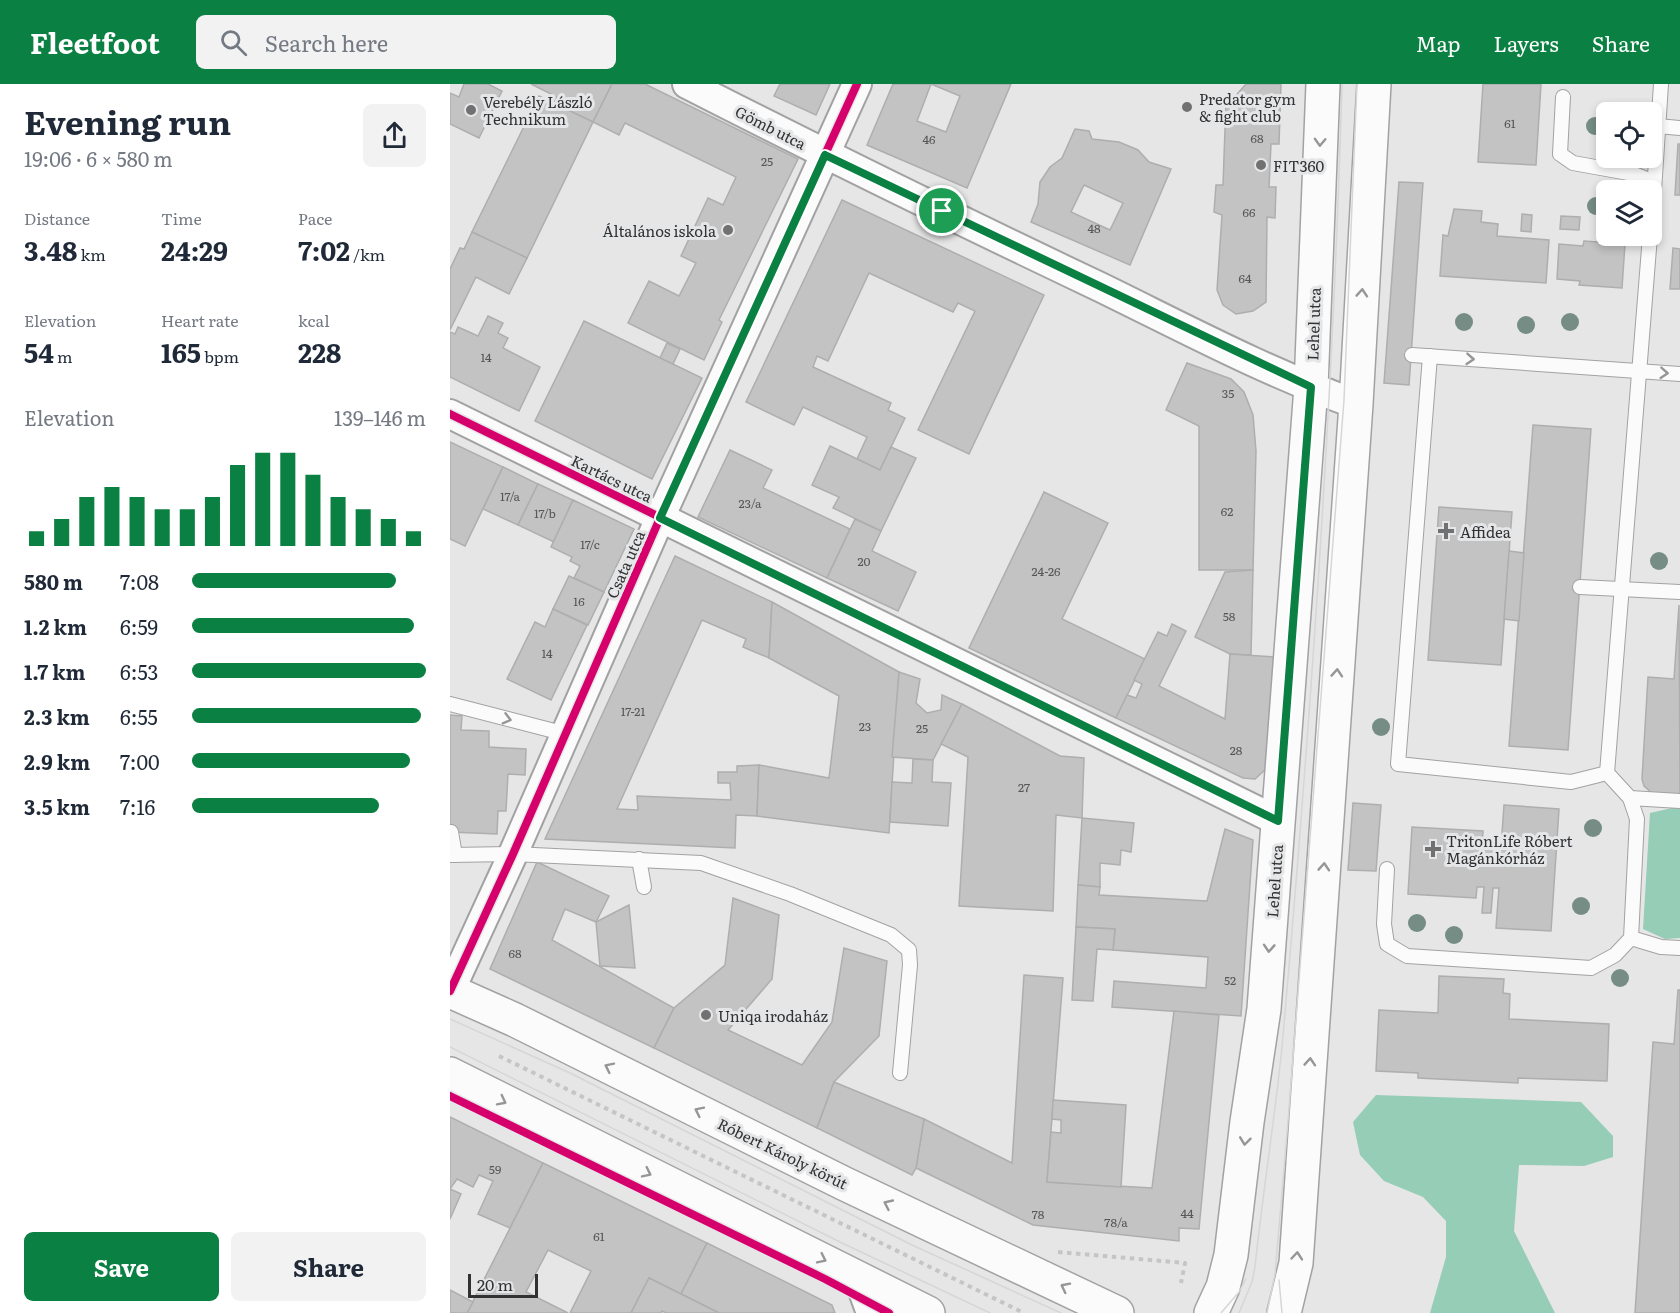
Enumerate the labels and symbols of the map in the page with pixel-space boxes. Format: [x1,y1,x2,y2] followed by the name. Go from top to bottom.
[1199,87,1296,127] place label: Predator gym & fight club
[483,90,593,130] place label: Verebély László Technikum
[732,99,811,155] street label: Gömb utca
[1180,100,1194,114] marker: Predator gym & fight club
[464,103,478,117] marker: Verebély László Technikum
[1504,114,1516,132] house number: 61
[1250,129,1264,147] house number: 68
[922,130,936,148] house number: 46
[1314,138,1327,147] one-way arrow
[761,152,773,170] house number: 25
[1273,154,1325,177] place label: FIT360
[1254,158,1268,172] marker: FIT360
[916,185,967,236] pin
[1243,203,1256,221] house number: 66
[603,219,717,242] place label: Általános iskola
[1087,219,1101,237] house number: 48
[721,223,735,237] marker: Általános iskola
[1238,269,1252,287] house number: 64
[1300,286,1326,361] street label: Lehel utca
[1356,288,1369,297] one-way arrow
[480,348,492,366] house number: 14
[1465,352,1474,365] one-way arrow
[1660,366,1669,379] one-way arrow
[1222,384,1234,402] house number: 35
[567,448,657,508] street label: Kartács utca
[500,487,521,505] house number: 17/a
[739,494,762,512] house number: 23/a
[1221,502,1233,520] house number: 62
[534,504,556,522] house number: 17/b
[1460,520,1512,543] place label: Affidea
[1437,522,1455,540] marker: Affidea
[600,525,651,602] street label: Csata utca
[580,535,600,553] house number: 17/c
[857,552,871,570] house number: 20
[1032,562,1061,580] house number: 24-26
[573,592,585,610] house number: 16
[1223,607,1236,625] house number: 58
[541,644,553,662] house number: 14
[1331,668,1344,677] one-way arrow
[621,702,645,720] house number: 17-21
[501,711,511,724] one-way arrow
[859,717,871,735] house number: 23
[916,719,928,737] house number: 25
[1230,741,1243,759] house number: 28
[1018,778,1030,796] house number: 27
[1446,829,1573,869] place label: TritonLife Róbert Magánkórház
[1424,840,1442,858] marker: TritonLife Róbert Magánkórház
[1260,843,1288,918] street label: Lehel utca
[1317,863,1330,872] one-way arrow
[1262,943,1275,952] one-way arrow
[508,944,522,962] house number: 68
[1224,971,1236,989] house number: 52
[718,1004,828,1027] place label: Uniqa irodaház
[699,1008,713,1022] marker: Uniqa irodaház
[1304,1057,1317,1066] one-way arrow
[604,1063,615,1074] one-way arrow
[496,1094,506,1105] one-way arrow
[694,1107,705,1119] one-way arrow
[714,1111,852,1195] street label: Róbert Károly körút
[1239,1137,1251,1146] one-way arrow
[489,1160,501,1178] house number: 59
[640,1165,651,1177] one-way arrow
[884,1199,895,1211] one-way arrow
[1180,1204,1194,1222] house number: 44
[1032,1205,1045,1223] house number: 78
[1104,1213,1128,1231] house number: 78/a
[593,1227,605,1245] house number: 61
[815,1251,826,1263] one-way arrow
[1290,1252,1303,1261] one-way arrow
[468,1271,538,1298] scale bar
[1060,1283,1071,1294] one-way arrow

